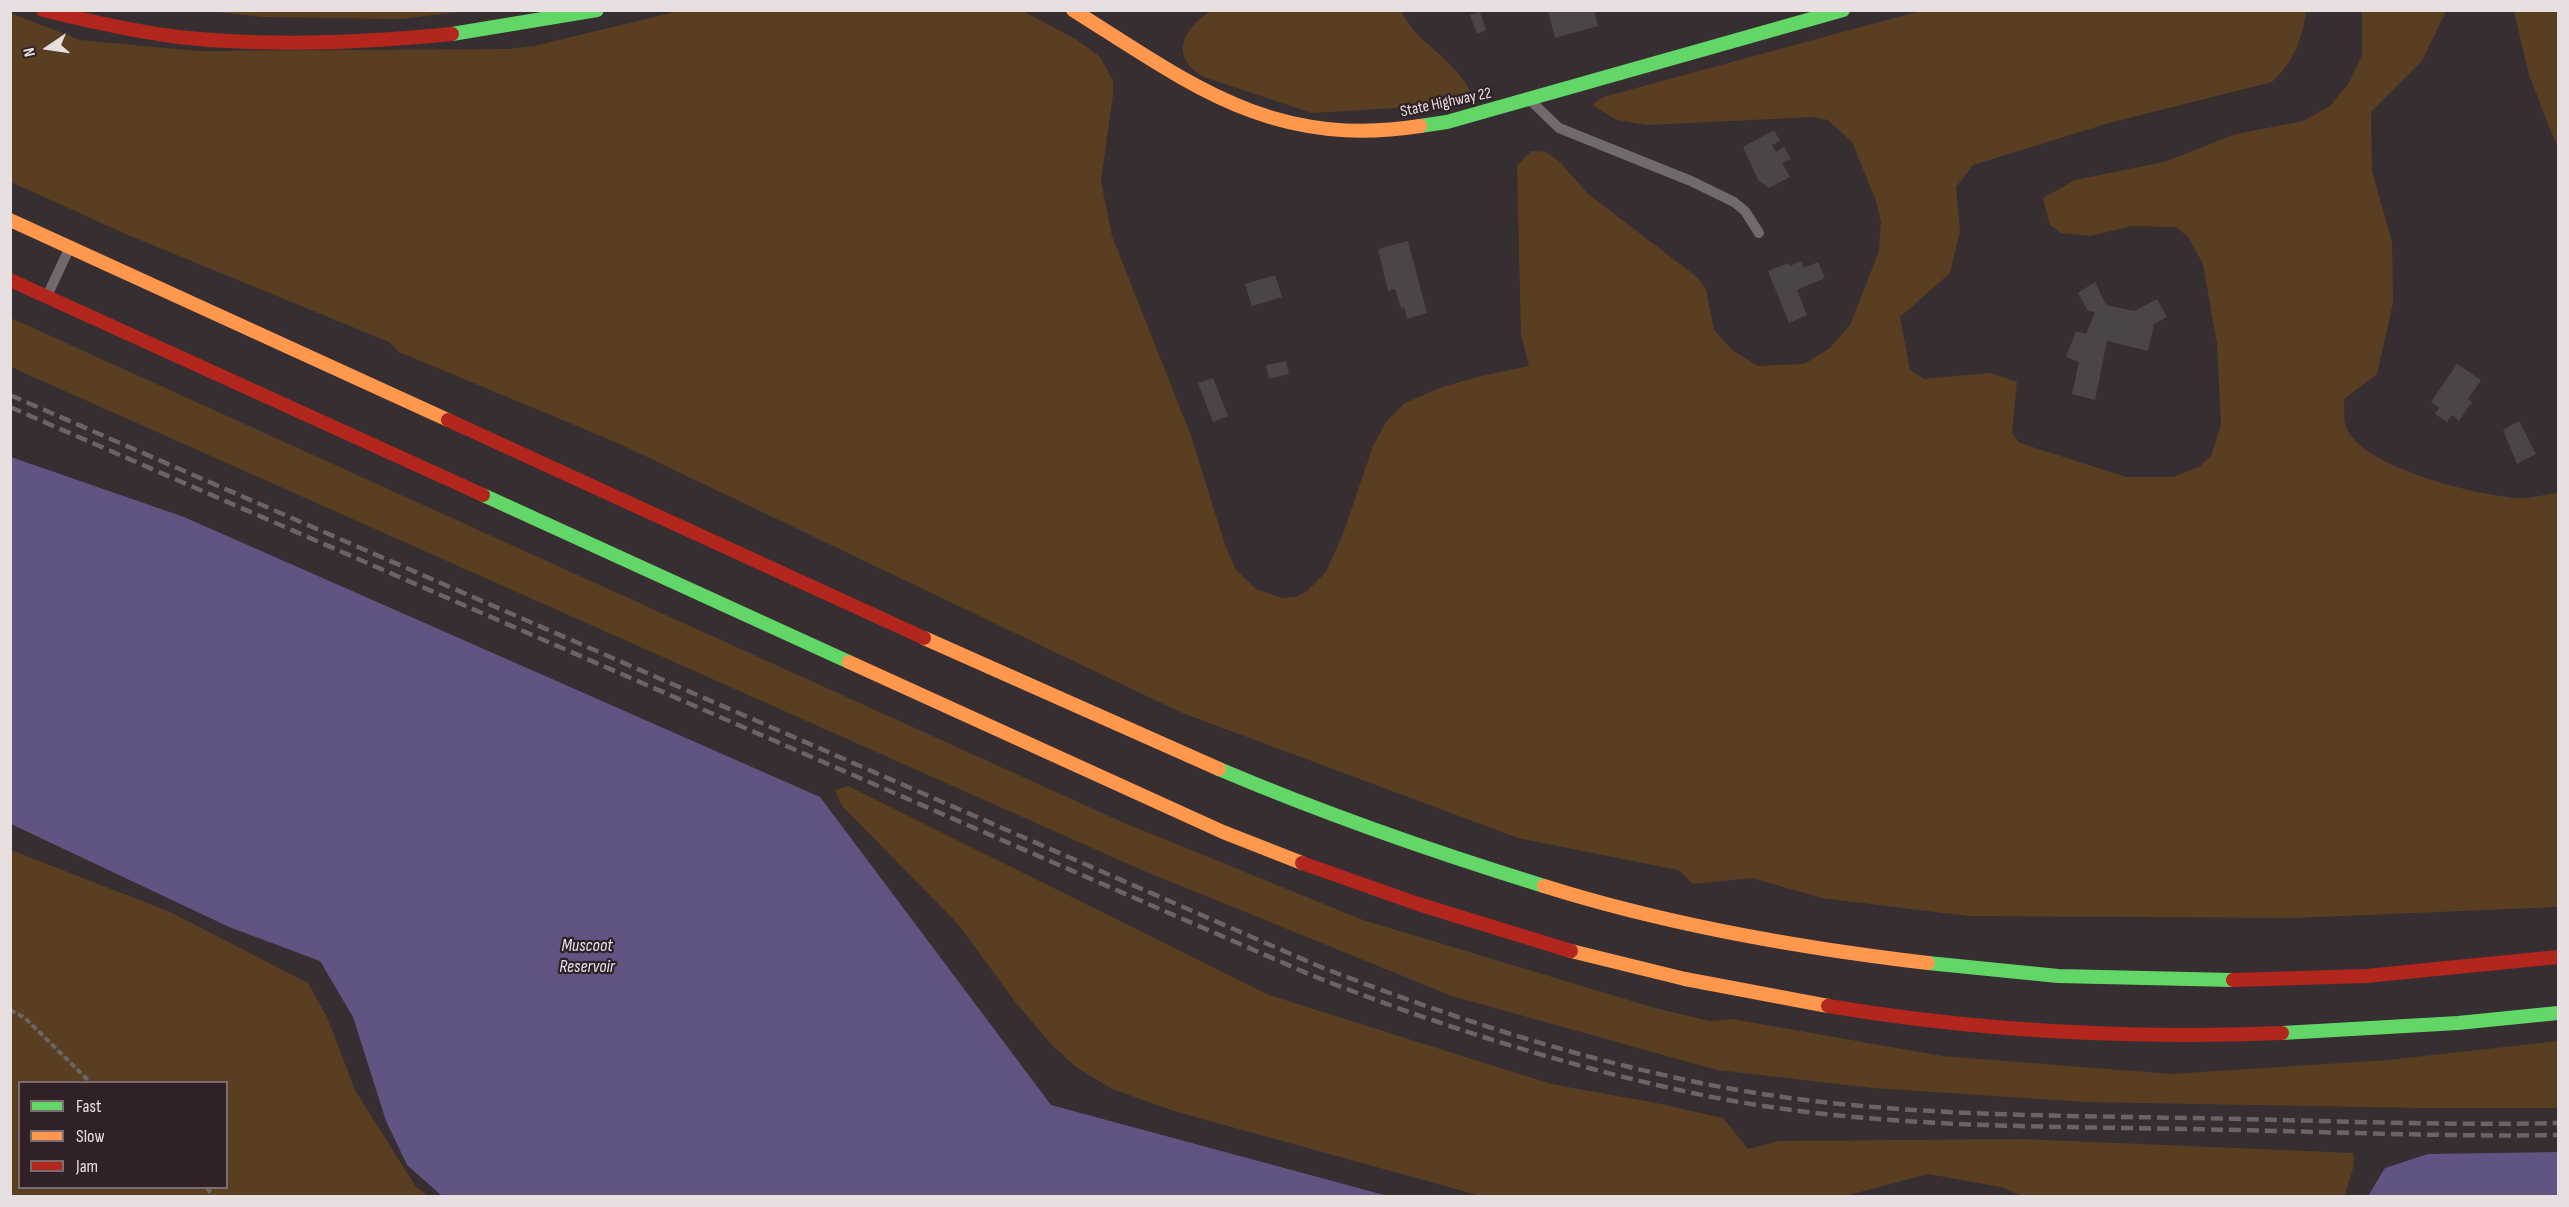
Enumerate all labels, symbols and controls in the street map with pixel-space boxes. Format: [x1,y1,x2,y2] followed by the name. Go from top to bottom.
[18,18,78,78] north arrow
[20,46,40,58] text: N
[1399,84,1493,122] street label: State Highway 22
[559,935,615,978] water label: Muscoot Reservoir
[18,1081,228,1189] legend
[76,1096,101,1117] text: Fast
[76,1126,105,1147] text: Slow
[76,1156,98,1177] text: Jam

